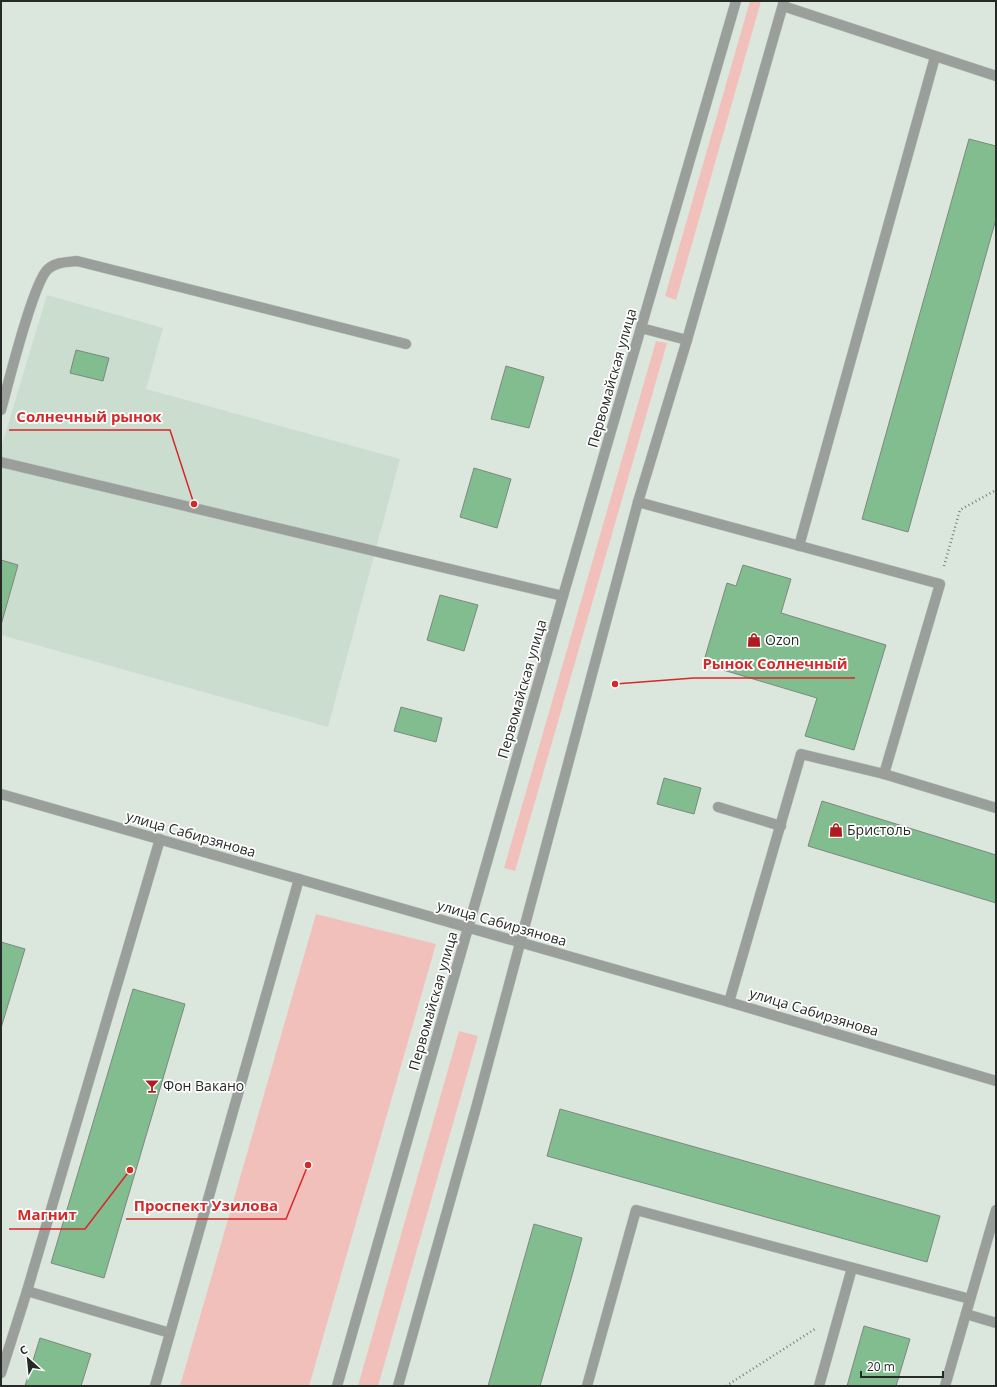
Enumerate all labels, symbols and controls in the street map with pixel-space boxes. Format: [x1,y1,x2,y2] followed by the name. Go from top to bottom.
[583,306,640,450] street label: Первомайская улица
[9,403,170,430] callout: Солнечный рынок
[16,406,162,426] text: Солнечный рынок
[493,617,550,761] street label: Первомайская улица
[765,630,799,649] place label: Ozon
[746,632,762,648] shop icon: Ozon
[694,651,855,678] callout: Рынок Солнечный
[702,653,848,673] text: Рынок Солнечный
[124,806,258,861] street label: улица Сабирзянова
[847,820,911,839] place label: Бристоль
[828,822,844,838] shop icon: Бристоль
[435,895,569,950] street label: улица Сабирзянова
[404,929,461,1073] street label: Первомайская улица
[747,983,881,1040] street label: улица Сабирзянова
[163,1076,244,1095] place label: Фон Вакано
[144,1078,160,1094] bar icon: Фон Вакано
[126,1192,286,1219] callout: Проспект Узилова
[134,1195,278,1215] text: Проспект Узилова
[9,1202,85,1229] callout: Магнит
[17,1204,77,1224] text: Магнит
[8,1339,48,1379] north arrow
[17,1341,30,1358] text: С
[861,1353,943,1379] scale bar
[867,1358,895,1375] text: 20 m

